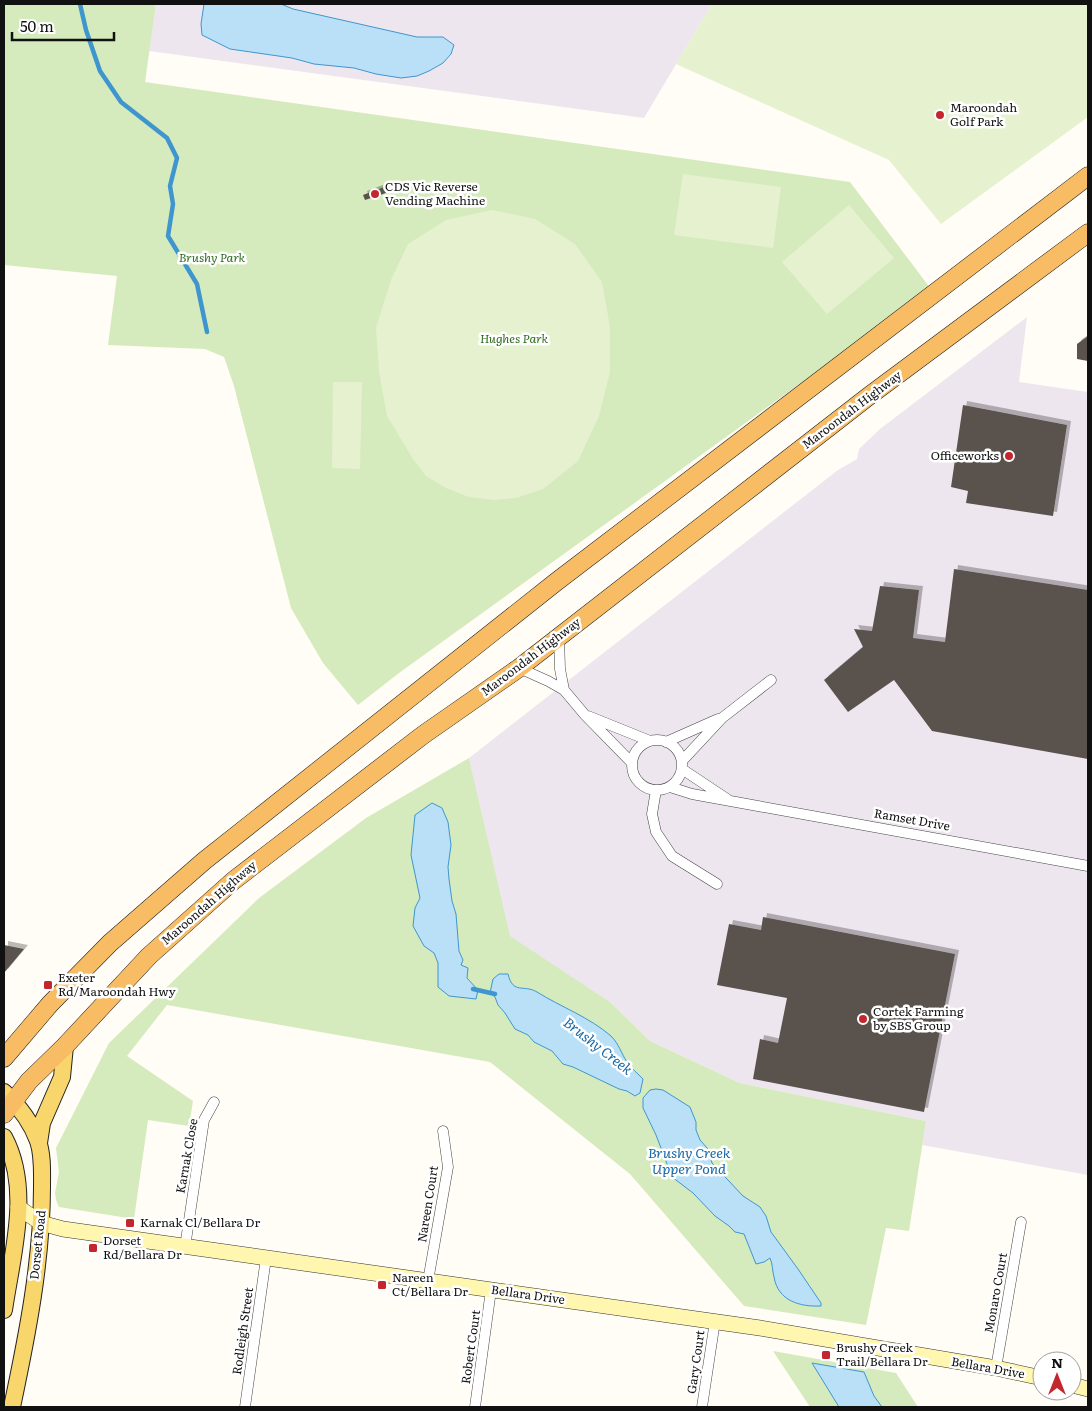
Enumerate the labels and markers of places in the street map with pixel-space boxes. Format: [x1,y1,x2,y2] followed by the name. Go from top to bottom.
[950,98,1017,130] place label: Maroondah Golf Park
[934,109,946,121] marker: Maroondah Golf Park
[385,177,485,209] place label: CDS Vic Reverse Vending Machine
[369,188,381,200] marker: CDS Vic Reverse Vending Machine
[931,446,1000,464] place label: Officeworks
[1003,450,1015,462] marker: Officeworks
[58,968,176,1000] place label: Exeter Rd/Maroondah Hwy
[42,979,54,991] marker: Exeter Rd/Maroondah Hwy
[873,1002,964,1034] place label: Cortek Farming by SBS Group
[857,1013,869,1025] marker: Cortek Farming by SBS Group
[140,1213,261,1231] place label: Karnak Cl/Bellara Dr
[124,1217,136,1229] marker: Karnak Cl/Bellara Dr
[103,1231,182,1263] place label: Dorset Rd/Bellara Dr
[87,1242,99,1254] marker: Dorset Rd/Bellara Dr
[392,1268,468,1300] place label: Nareen Ct/Bellara Dr
[376,1279,388,1291] marker: Nareen Ct/Bellara Dr
[836,1338,928,1370] place label: Brushy Creek Trail/Bellara Dr
[820,1349,832,1361] marker: Brushy Creek Trail/Bellara Dr

